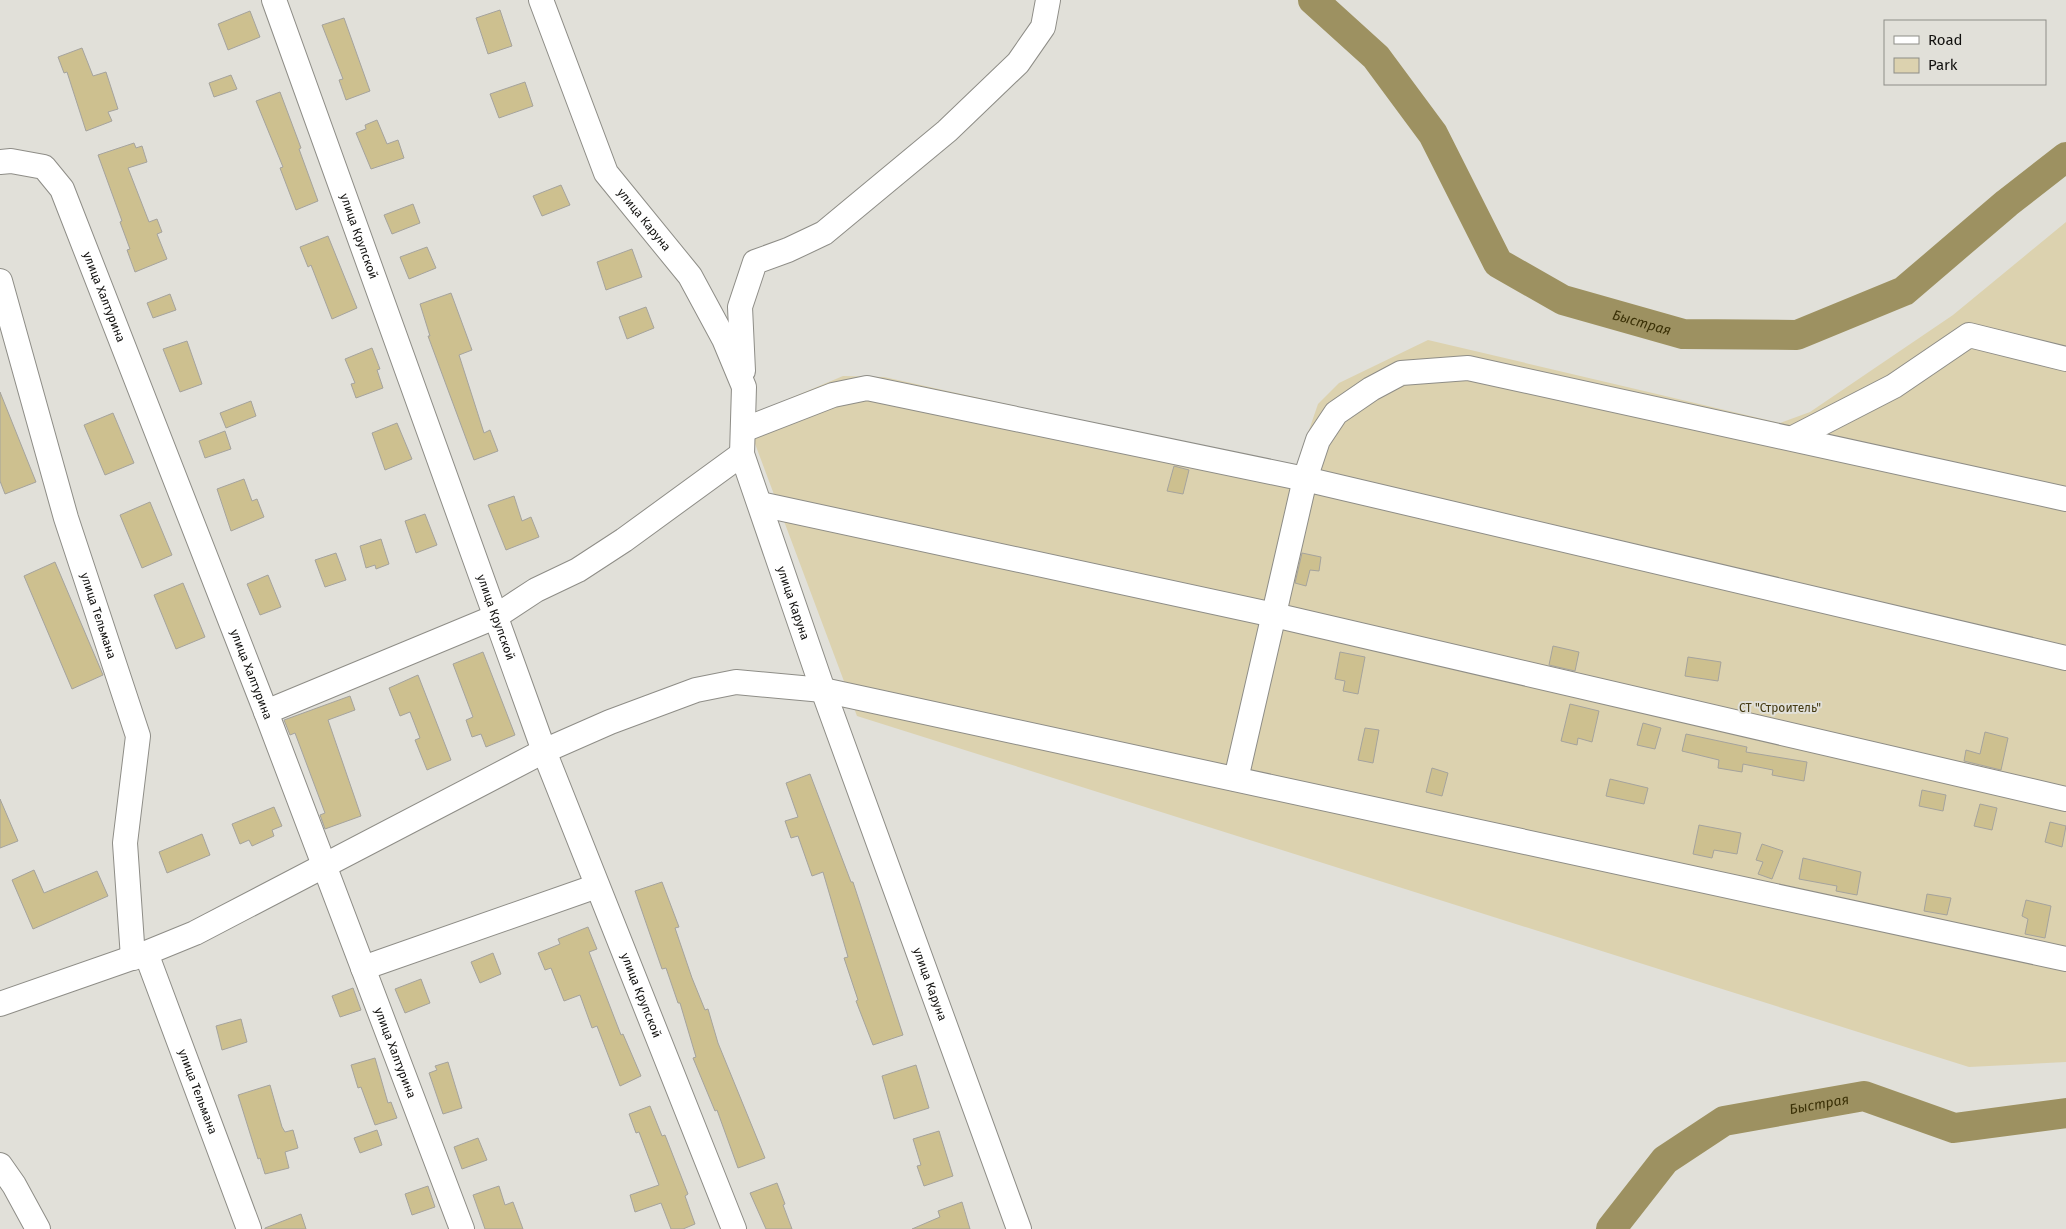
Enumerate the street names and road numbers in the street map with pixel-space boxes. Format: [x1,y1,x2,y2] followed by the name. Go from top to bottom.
[614,185,674,254] street label: улица Каруна
[337,192,381,281] street label: улица Крупской
[80,250,128,344] street label: улица Халтурина
[774,565,812,642] street label: улица Каруна
[78,571,119,661] street label: улица Тельмана
[474,573,518,662] street label: улица Крупской
[227,627,275,722] street label: улица Халтурина
[910,946,950,1023] street label: улица Каруна
[618,951,664,1040] street label: улица Крупской
[372,1006,419,1100] street label: улица Халтурина
[175,1047,220,1136] street label: улица Тельмана

